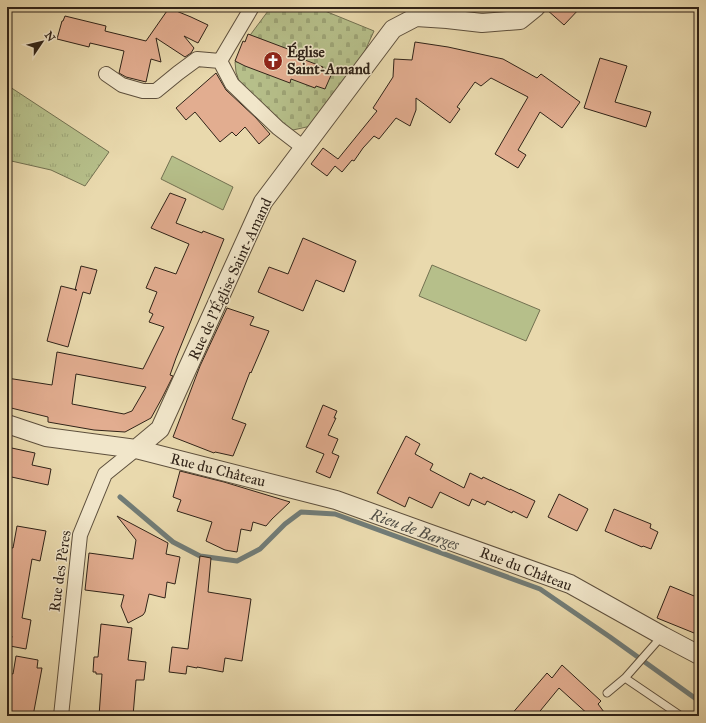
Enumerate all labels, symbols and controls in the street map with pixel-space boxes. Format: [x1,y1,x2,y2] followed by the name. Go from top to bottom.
[22,22,62,62] north arrow
[42,29,58,45] text: N
[287,42,371,78] place label: Église Saint-Amand
[262,50,284,72] church icon: Église Saint-Amand
[184,194,276,363] street label: Rue de l'Église Saint-Amand
[169,449,267,491] street label: Rue du Château
[367,504,462,554] water label: Rieu de Barges
[45,529,75,613] street label: Rue des Pères
[477,543,575,595] street label: Rue du Château

